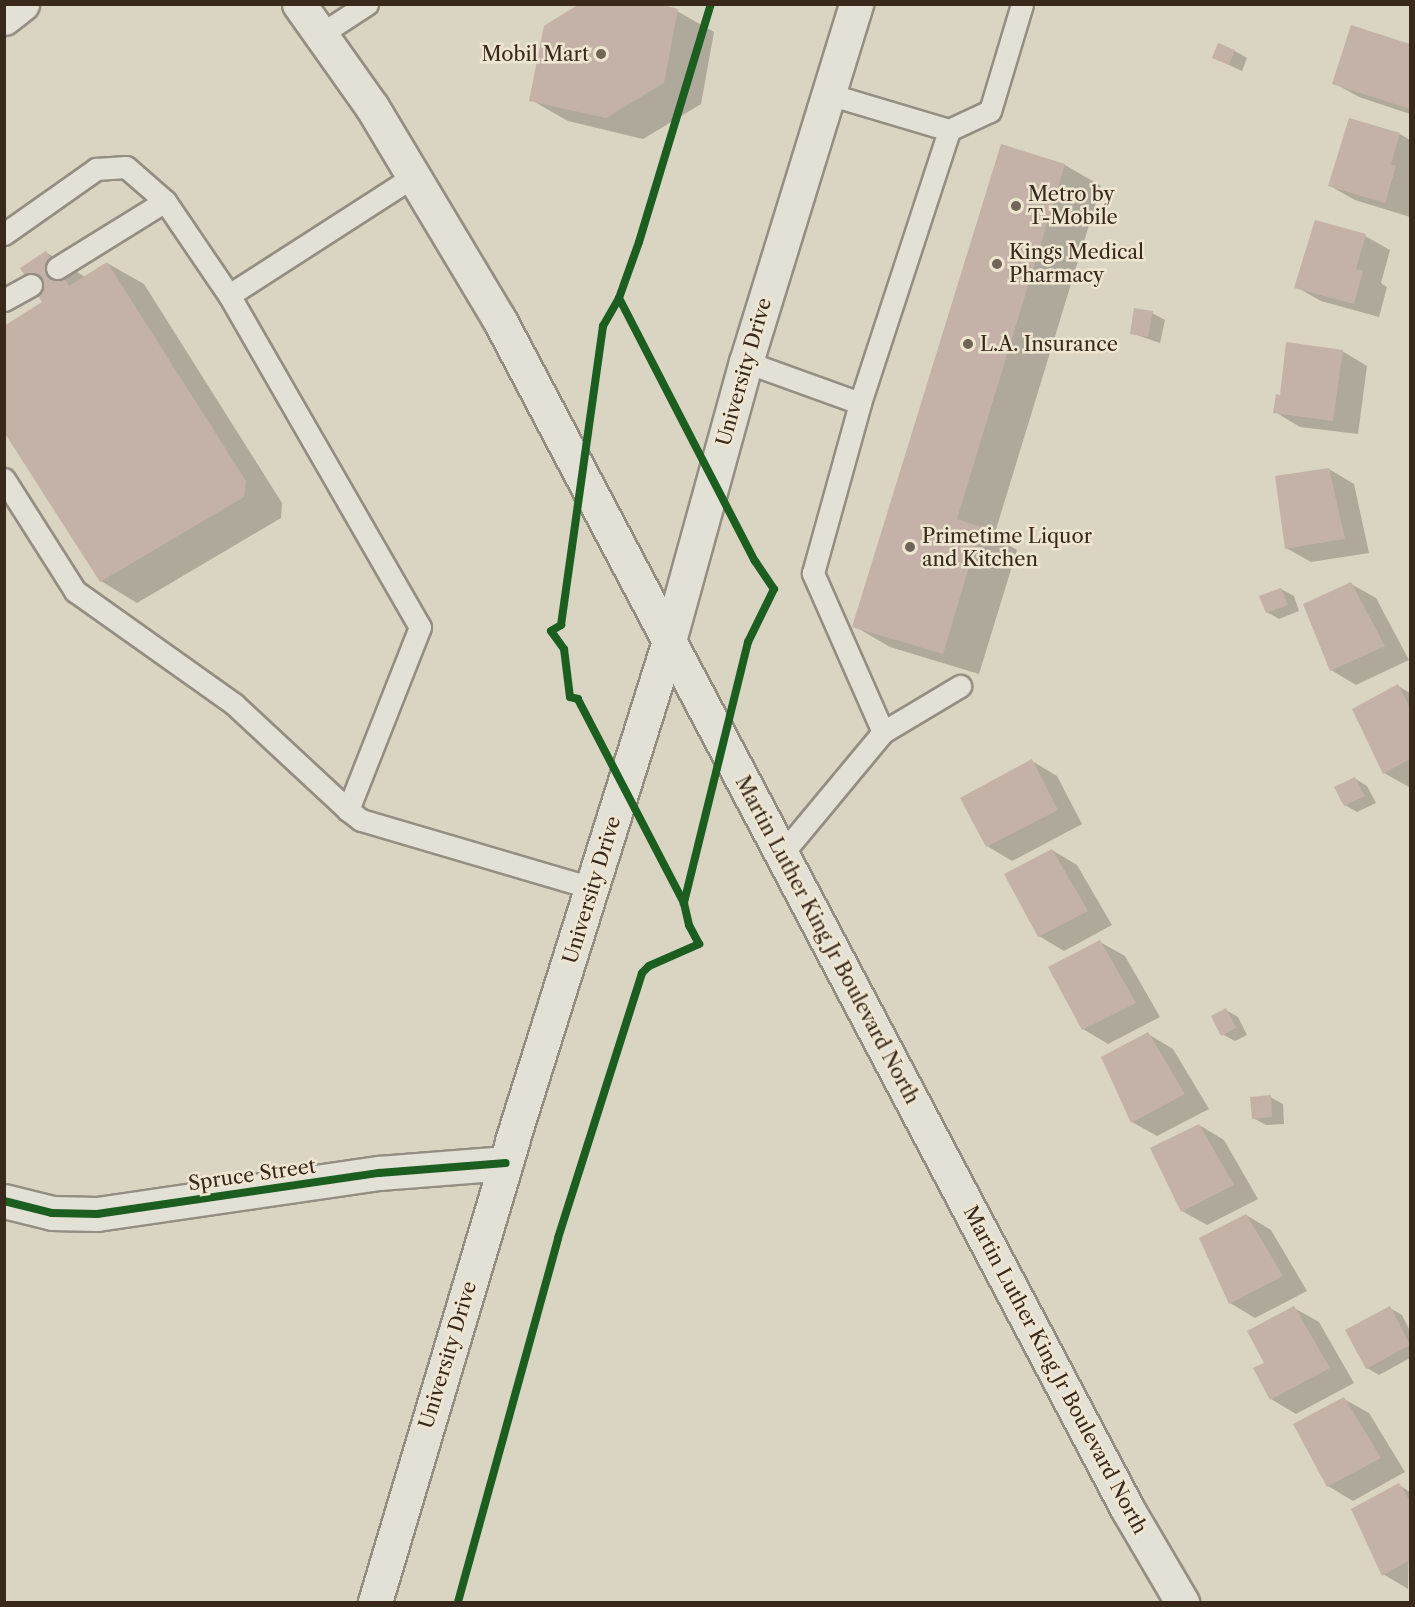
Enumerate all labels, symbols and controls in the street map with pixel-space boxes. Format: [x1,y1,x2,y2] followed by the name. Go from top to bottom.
[482,42,589,66] place label: Mobil Mart
[594,47,608,61] marker: Mobil Mart
[1028,183,1118,230] place label: Metro by T-Mobile
[1009,199,1023,213] marker: Metro by T-Mobile
[1009,240,1144,287] place label: Kings Medical Pharmacy
[990,257,1004,271] marker: Kings Medical Pharmacy
[711,295,777,449] street label: University Drive
[980,332,1118,356] place label: L.A. Insurance
[961,337,975,351] marker: L.A. Insurance
[922,524,1092,571] place label: Primetime Liquor and Kitchen
[903,540,917,554] marker: Primetime Liquor and Kitchen
[730,772,924,1108] street label: Martin Luther King Jr Boulevard North
[558,813,626,967] street label: University Drive
[187,1154,317,1196] street label: Spruce Street
[958,1202,1152,1538] street label: Martin Luther King Jr Boulevard North
[414,1278,482,1432] street label: University Drive

